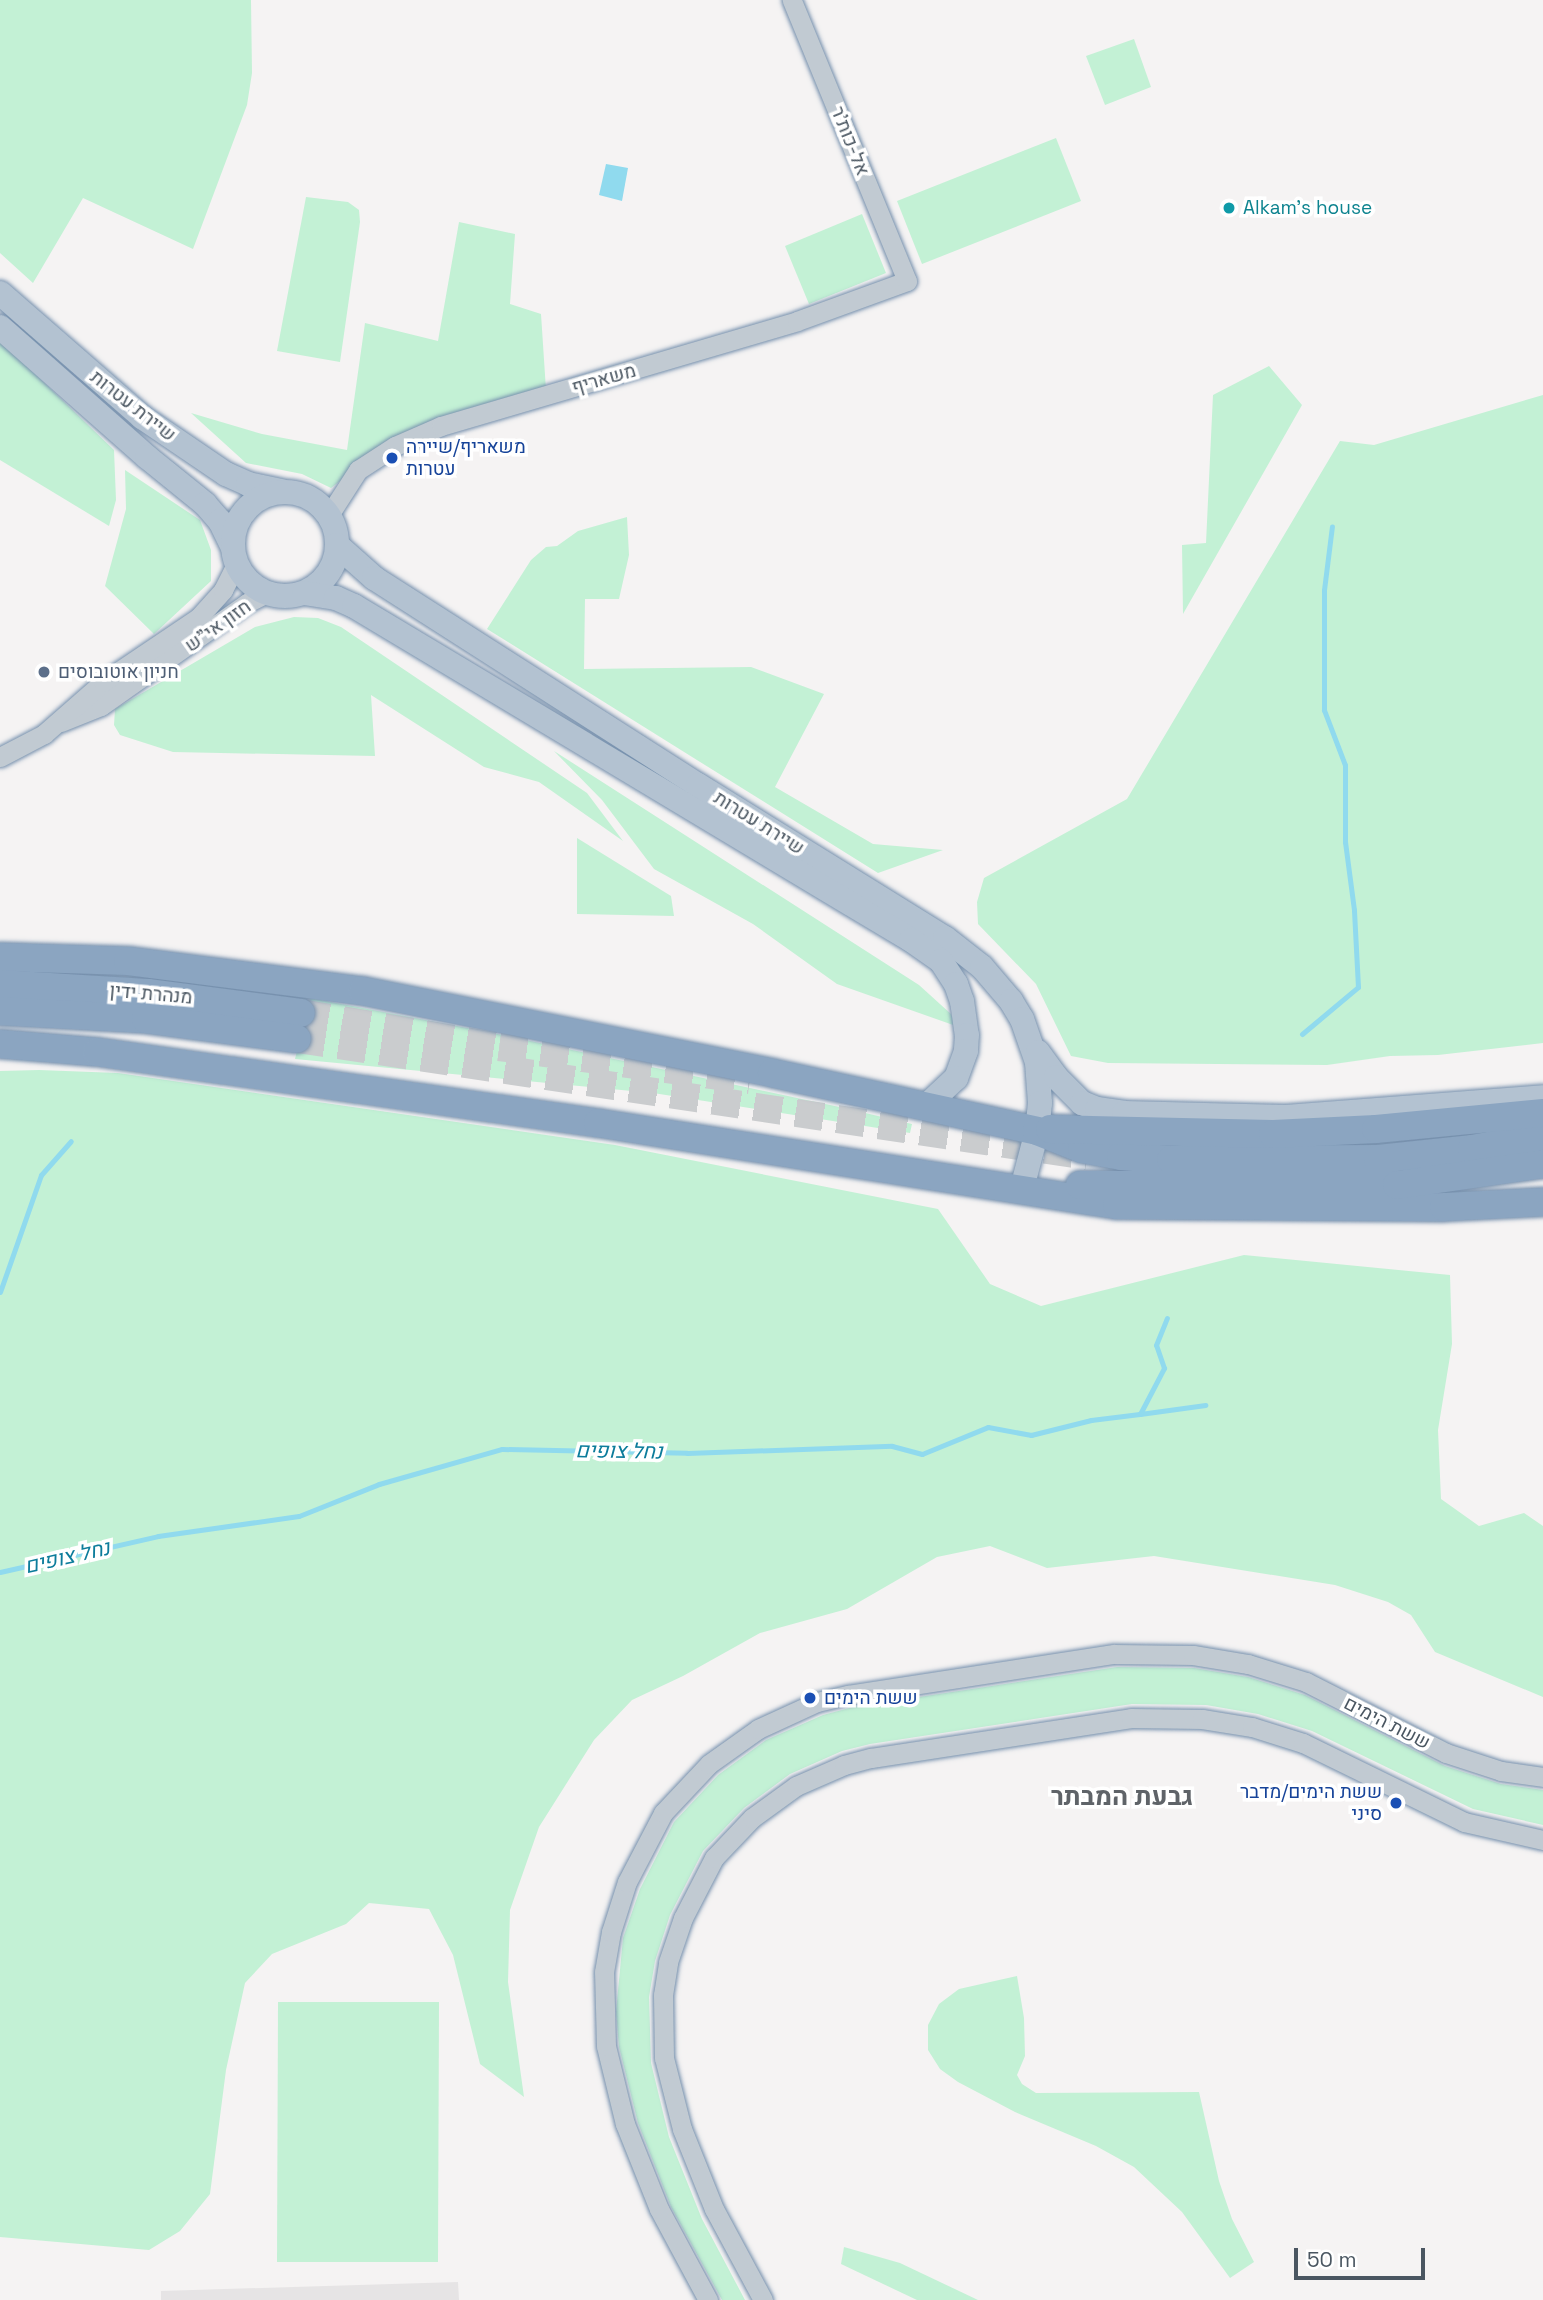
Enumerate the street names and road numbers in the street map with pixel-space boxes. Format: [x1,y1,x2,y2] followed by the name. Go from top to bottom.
[826,103,874,179] street label: אל-כות'ר
[569,359,639,399] street label: משאריף
[86,366,180,446] street label: שיירת עטרות
[181,595,255,657] street label: חזון אי"ש
[710,786,808,860] street label: שיירת עטרות
[109,979,193,1009] street label: מנהרת ידין
[1340,1692,1434,1754] street label: ששת הימים

